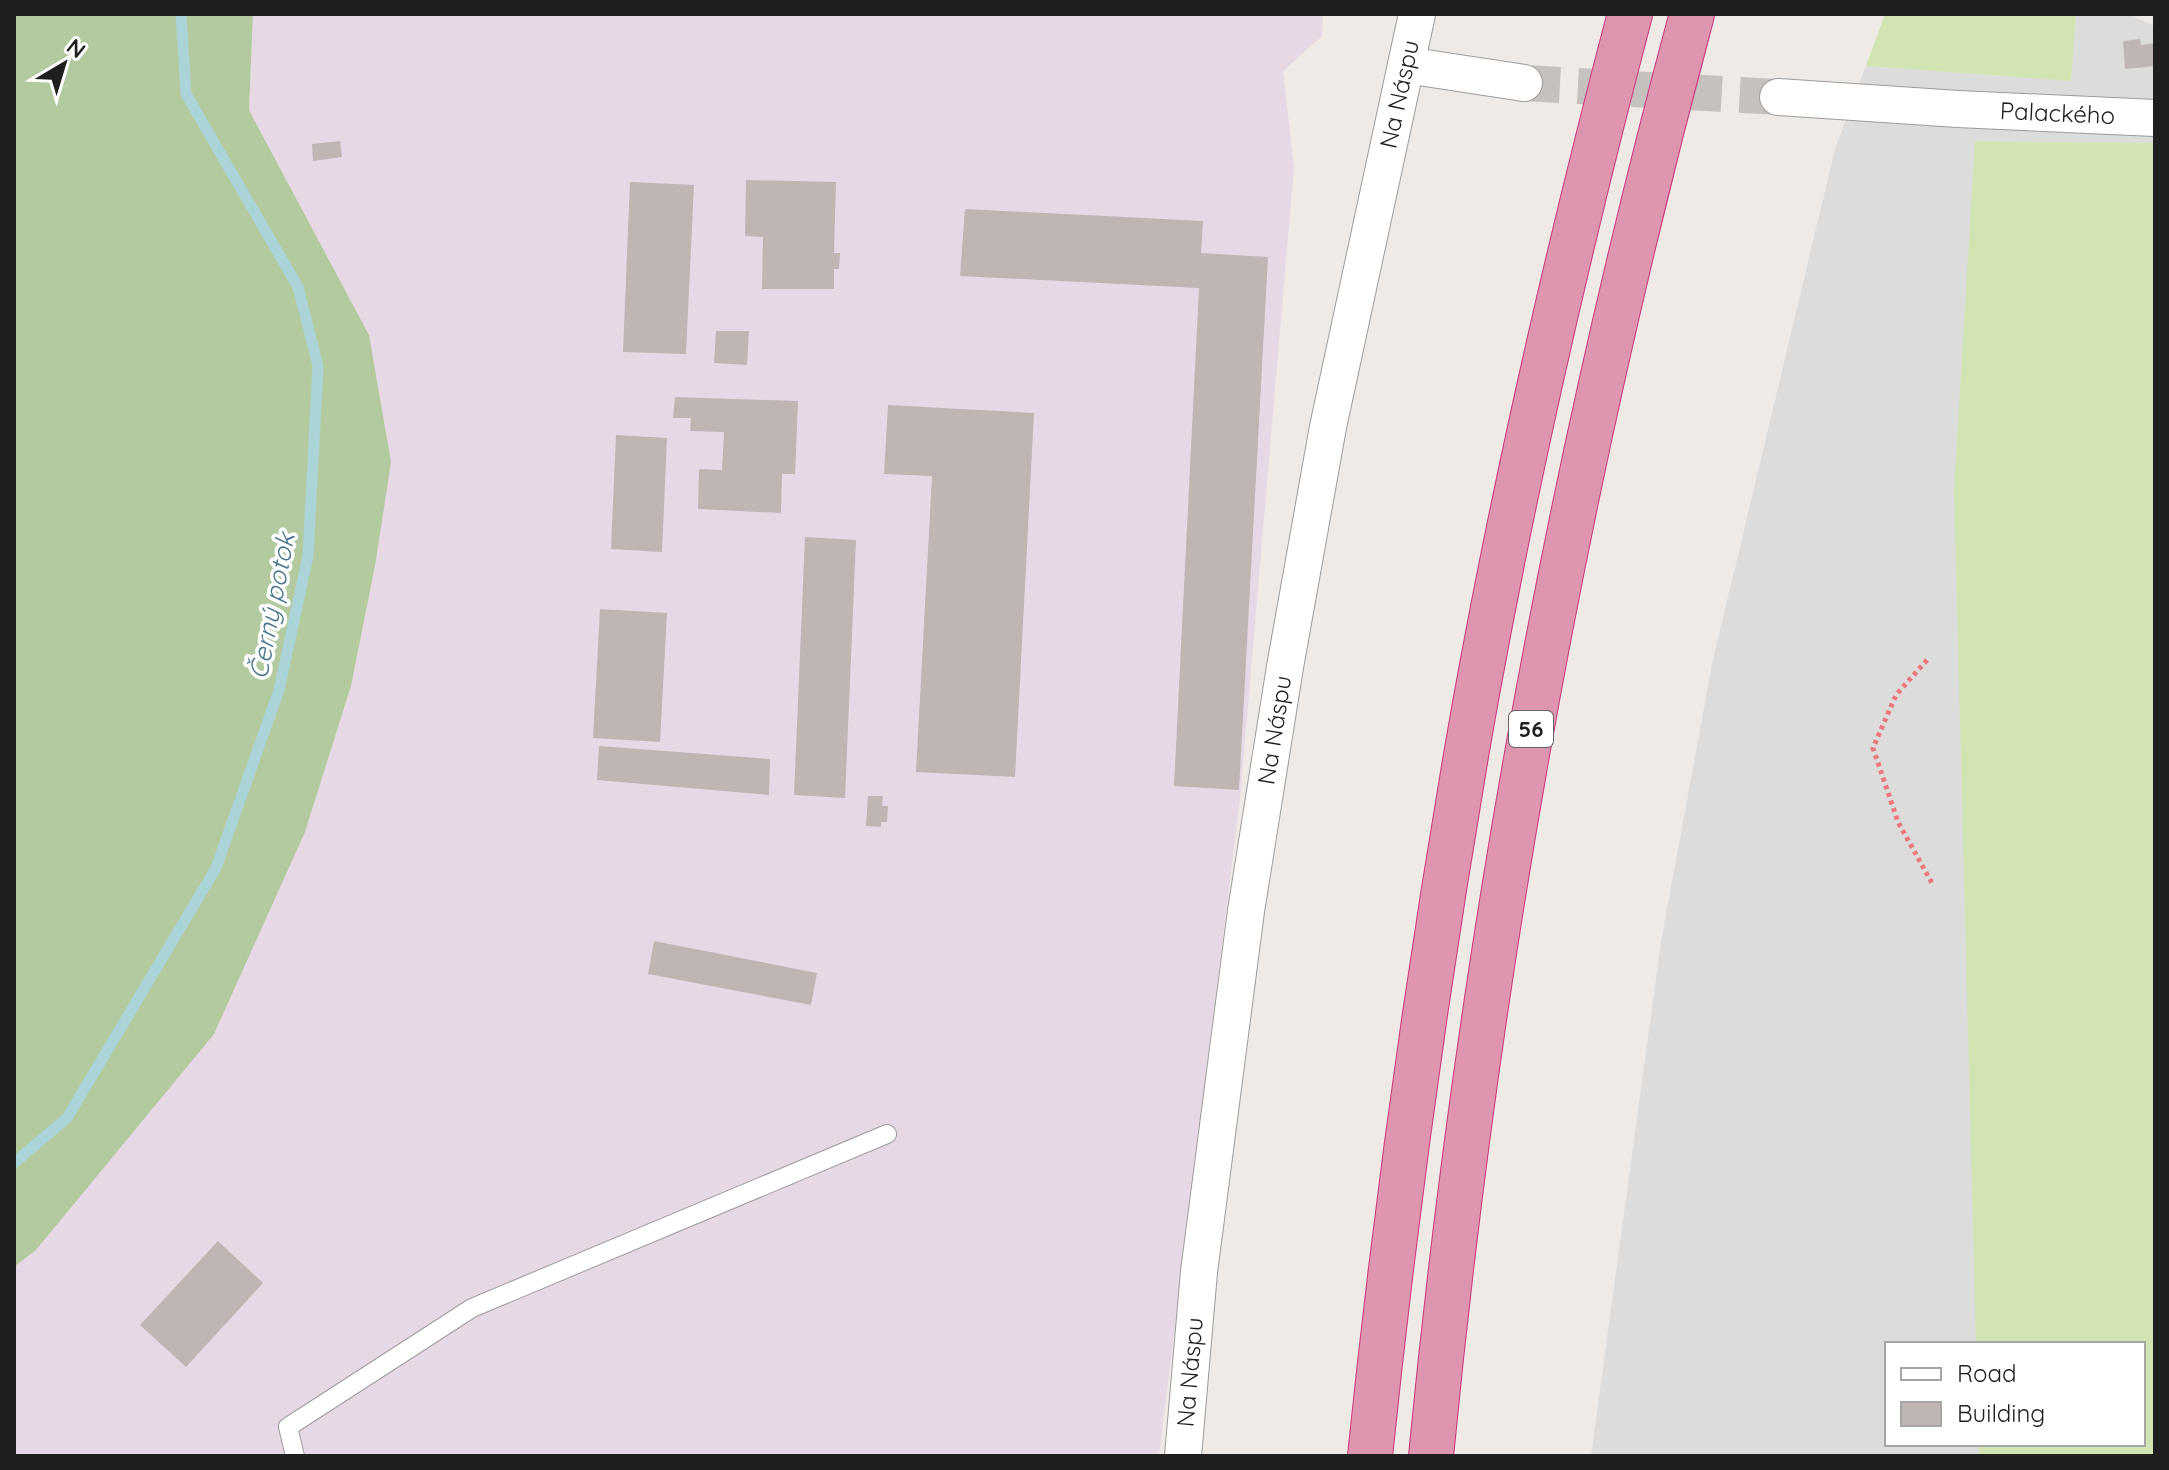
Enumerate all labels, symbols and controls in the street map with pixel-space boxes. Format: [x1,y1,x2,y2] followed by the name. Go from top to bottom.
[24,24,104,104] north arrow
[61,32,91,64] text: N
[1372,37,1425,151] street label: Na Náspu
[1999,95,2116,130] street label: Palackého
[241,528,302,682] water label: Černý potok
[1250,673,1297,787] street label: Na Náspu
[1509,711,1553,747] road number: 56
[1170,1316,1209,1428] street label: Na Náspu
[1885,1342,2145,1446] legend
[1957,1358,2017,1388] text: Road
[1957,1398,2045,1428] text: Building

